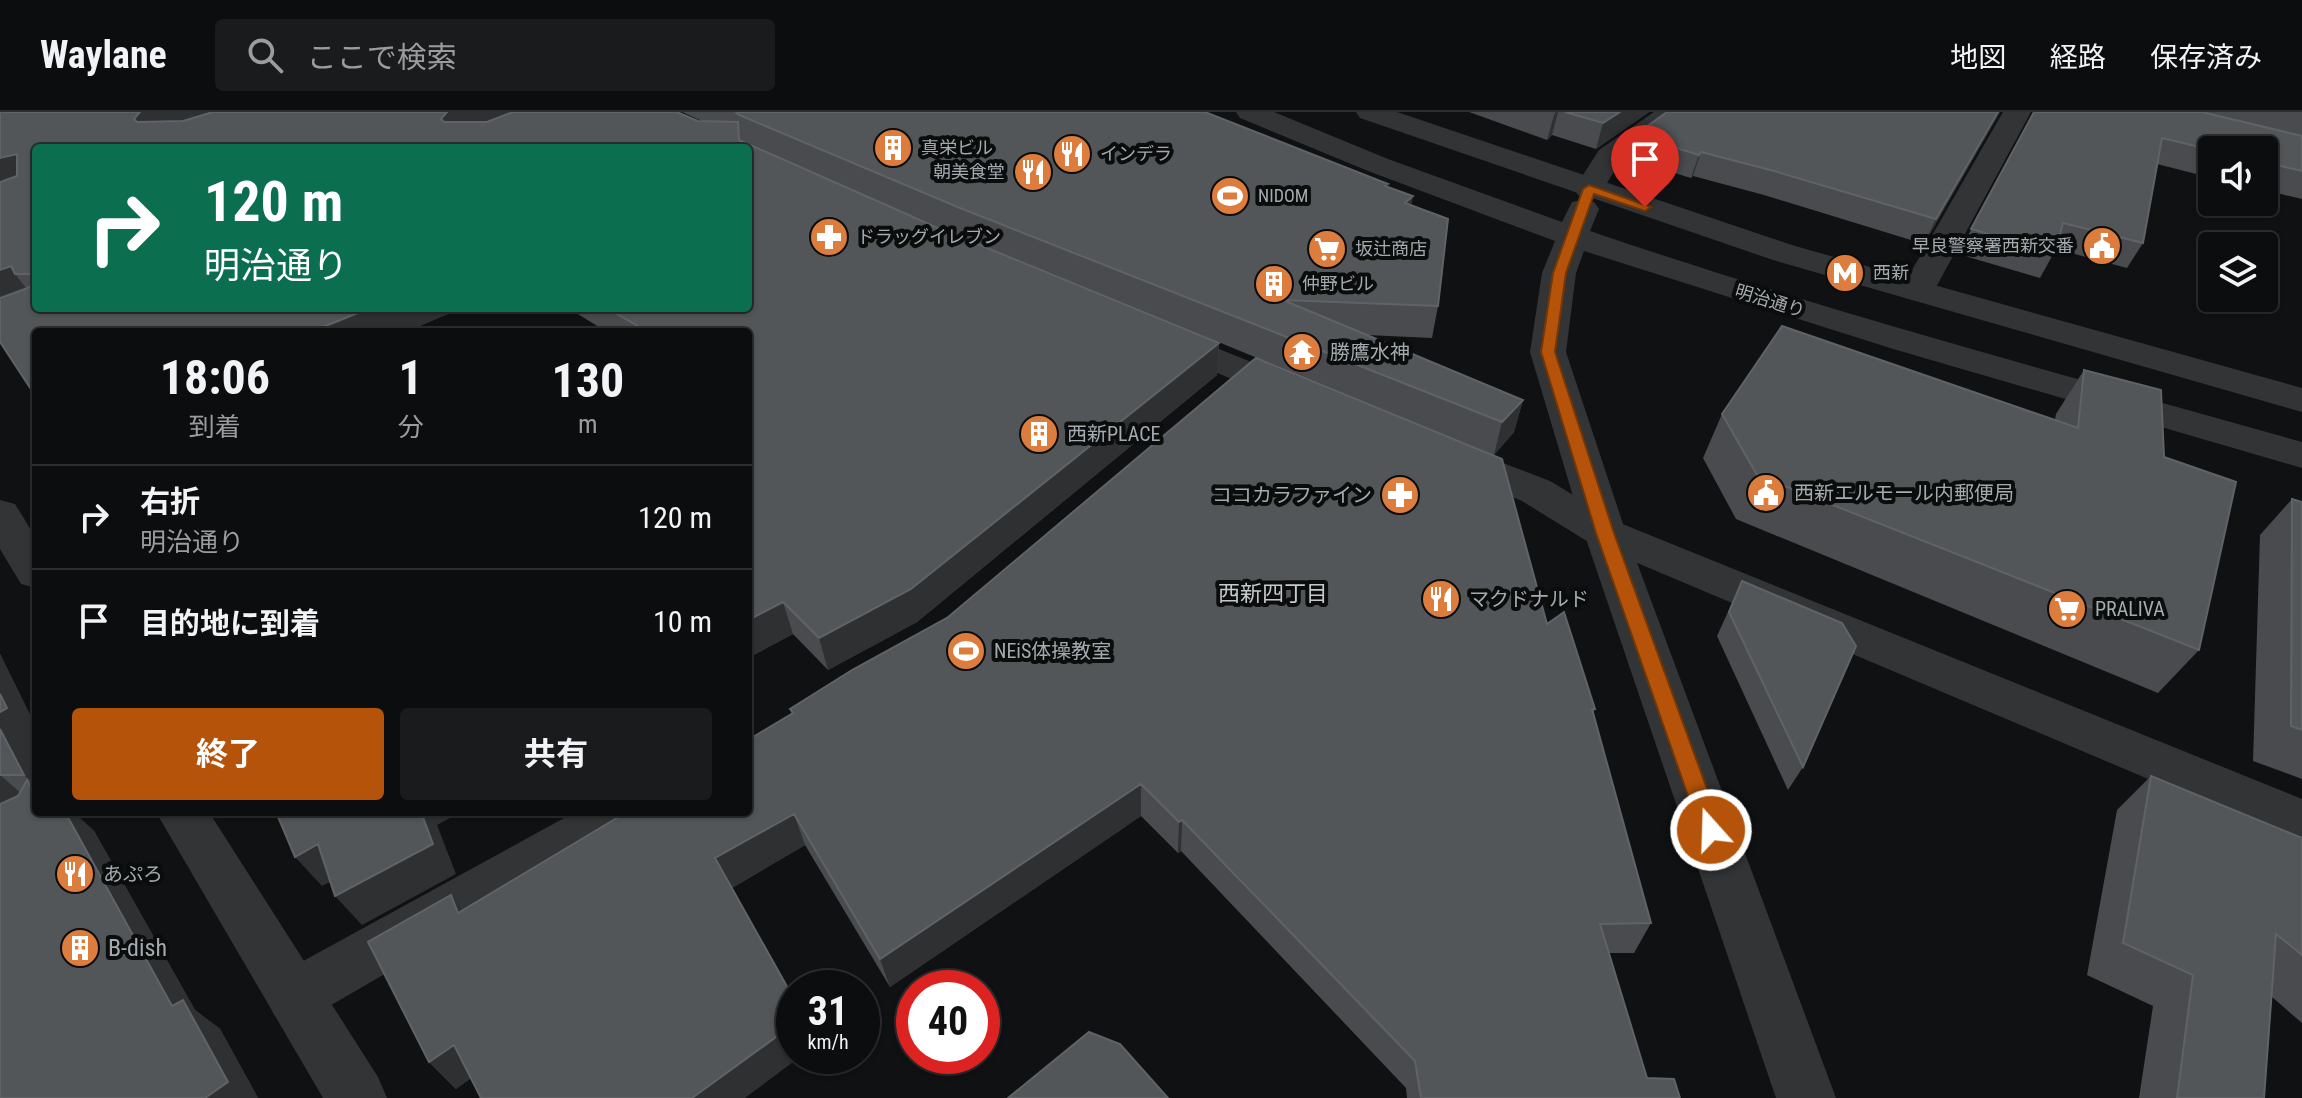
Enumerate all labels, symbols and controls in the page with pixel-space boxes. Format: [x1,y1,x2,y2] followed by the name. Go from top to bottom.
[215,19,775,91] search box
[40,33,167,77] text: Waylane
[243,33,287,77] icon: search
[307,40,457,75] text: ここで検索
[1950,41,2006,74] text: 地図
[2050,41,2106,74] text: 経路
[2150,41,2262,74] text: 保存済み
[1611,125,1679,207] pin
[872,127,914,169] building icon: 真栄ビル
[1051,133,1093,175] restaurant icon: インデラ
[2198,136,2278,312] map controls
[2198,136,2278,216] button: sound
[921,137,993,158] place label: 真栄ビル
[1623,137,1667,181] icon: arrive
[1100,143,1172,164] place label: インデラ
[1012,151,1054,193] restaurant icon: 朝美食堂
[933,161,1005,182] place label: 朝美食堂
[204,169,343,235] text: 120 m
[1209,175,1251,217] sports icon: NIDOM
[72,176,176,280] icon: right
[1258,185,1308,206] place label: NIDOM
[808,216,850,258] pharmacy icon: ドラッグイレブン
[2081,225,2123,267] public building icon: 早良警察署西新交番
[857,226,1001,247] place label: ドラッグイレブン
[1306,228,1348,270] supermarket icon: 坂辻商店
[2198,232,2278,312] button: layers
[1912,235,2074,256] place label: 早良警察署西新交番
[1355,238,1427,259] place label: 坂辻商店
[204,245,348,287] text: 明治通り
[1824,252,1866,294] metro station icon: 西新
[1873,262,1909,283] place label: 西新
[1253,263,1295,305] building icon: 仲野ビル
[1302,273,1374,294] place label: 仲野ビル
[1733,280,1808,321] street label: 明治通り
[1281,331,1323,373] temple icon: 勝鷹水神
[1330,340,1410,364] place label: 勝鷹水神
[160,349,270,406] text: 18:06
[399,349,423,406] text: 1
[551,352,624,409] text: 130
[578,409,598,439] text: m
[189,412,241,442] text: 到着
[398,412,424,442] text: 分
[1018,413,1060,455] building icon: 西新PLACE
[1067,422,1161,446] place label: 西新PLACE
[1745,472,1787,514] public building icon: 西新エルモール内郵便局
[1379,474,1421,516] pharmacy icon: ココカラファイン
[1794,481,2014,505] place label: 西新エルモール内郵便局
[1212,483,1372,507] place label: ココカラファイン
[140,484,200,519] text: 右折
[72,495,116,539] icon: right
[638,500,712,535] text: 120 m
[140,527,244,557] text: 明治通り
[1420,578,1462,620] restaurant icon: マクドナルド
[1218,581,1328,606] district label: 西新四丁目
[1469,587,1589,611] place label: マクドナルド
[2046,588,2088,630] supermarket icon: PRALIVA
[2095,597,2165,621] place label: PRALIVA
[72,599,116,643] icon: arrive
[653,604,712,639] text: 10 m
[140,606,320,641] text: 目的地に到着
[945,630,987,672] sports icon: NEiS体操教室
[994,639,1111,663] place label: NEiS体操教室
[72,708,384,800] button: 終了
[400,708,712,800] button: 共有
[1669,788,1753,872] position arrow
[54,853,96,895] restaurant icon: あぷろ
[103,862,163,886] place label: あぷろ
[59,927,101,969] building icon: B-dish
[108,934,167,962] place label: B-dish
[896,970,1000,1074] speed limit sign: 40
[808,988,848,1035] text: 31
[807,1030,849,1054] text: km/h

